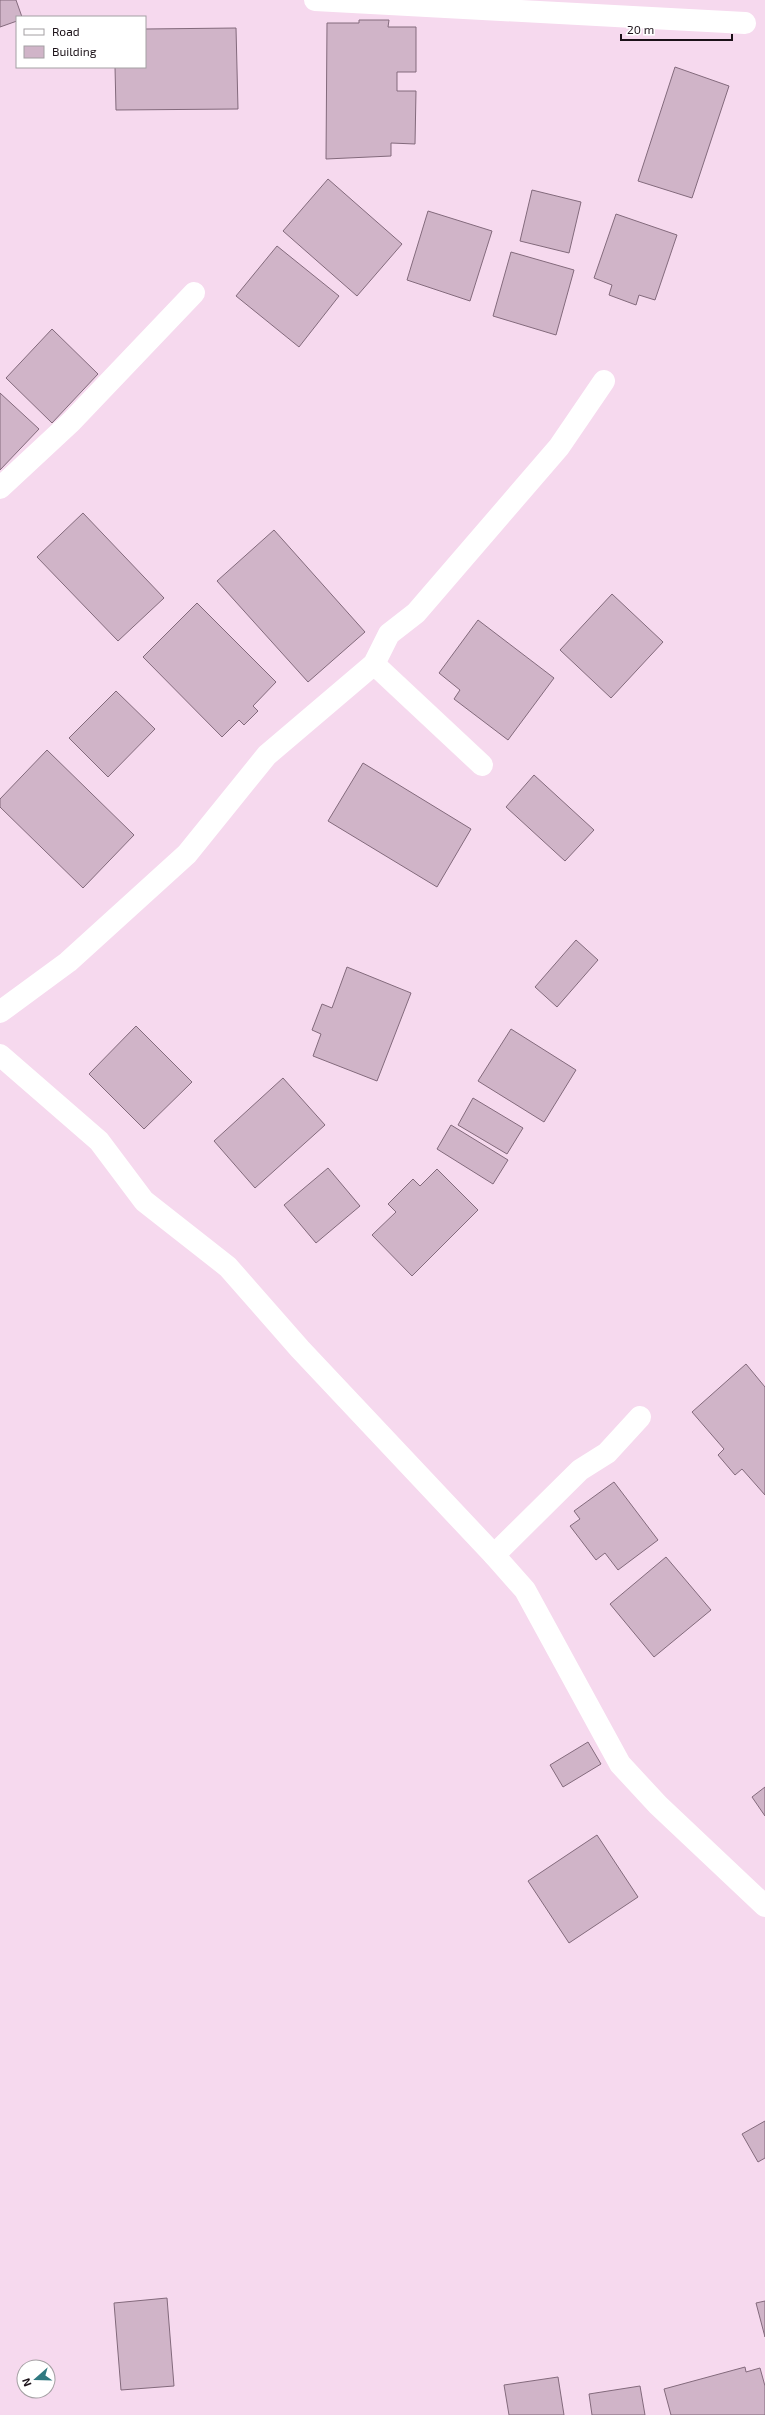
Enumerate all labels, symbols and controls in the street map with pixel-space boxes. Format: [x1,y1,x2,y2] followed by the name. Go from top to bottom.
[16,16,146,68] legend
[621,16,732,42] scale bar
[627,22,654,36] text: 20 m
[52,24,80,38] text: Road
[52,44,97,58] text: Building
[16,2359,56,2399] north arrow
[19,2377,34,2389] text: N

